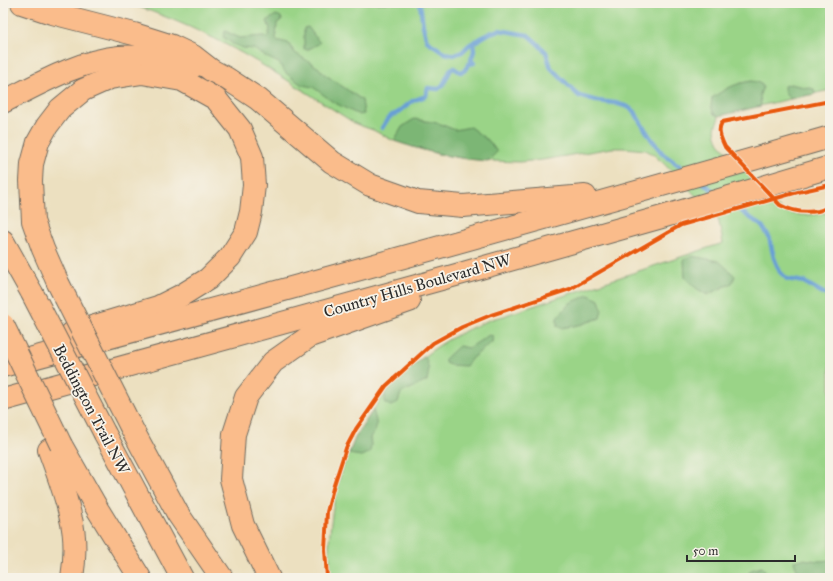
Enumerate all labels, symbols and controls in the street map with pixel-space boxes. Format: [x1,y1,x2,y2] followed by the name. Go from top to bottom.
[321,249,514,321] street label: Country Hills Boulevard NW
[48,341,134,478] street label: Beddington Trail NW
[687,537,795,563] scale bar
[693,544,718,558] text: 50 m

